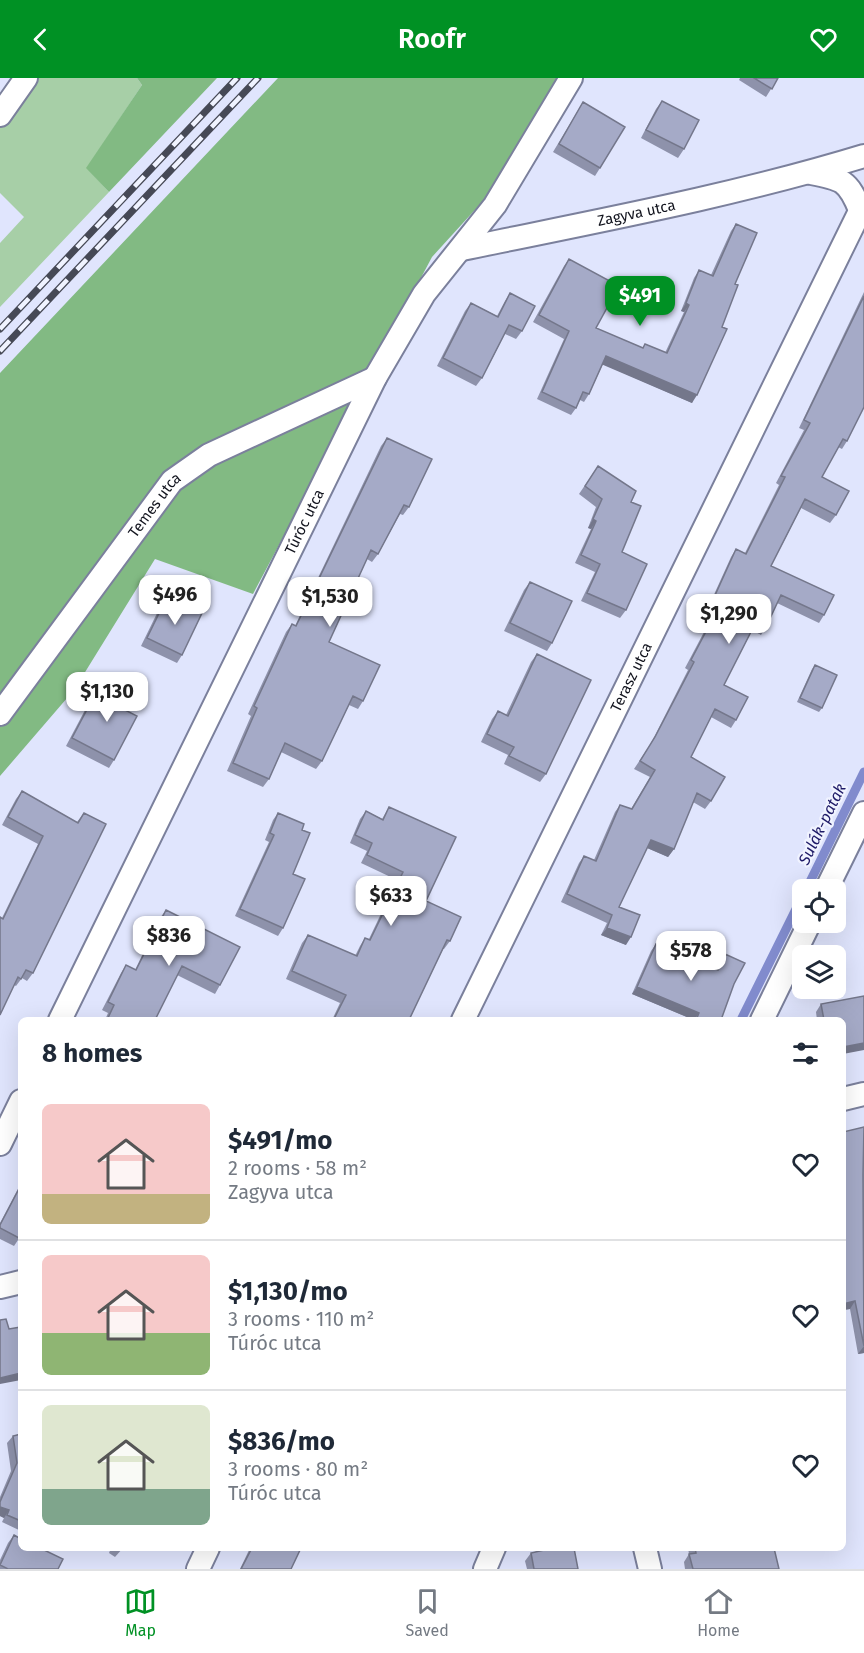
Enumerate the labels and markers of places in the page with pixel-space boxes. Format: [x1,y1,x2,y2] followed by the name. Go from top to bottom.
[604,276,676,327] pin: $491
[139,575,211,626] pin: $496
[281,577,379,628] pin: $1,530
[680,594,778,645] pin: $1,290
[58,672,156,723] pin: $1,130
[355,876,427,927] pin: $633
[133,916,205,967] pin: $836
[655,931,727,982] pin: $578

